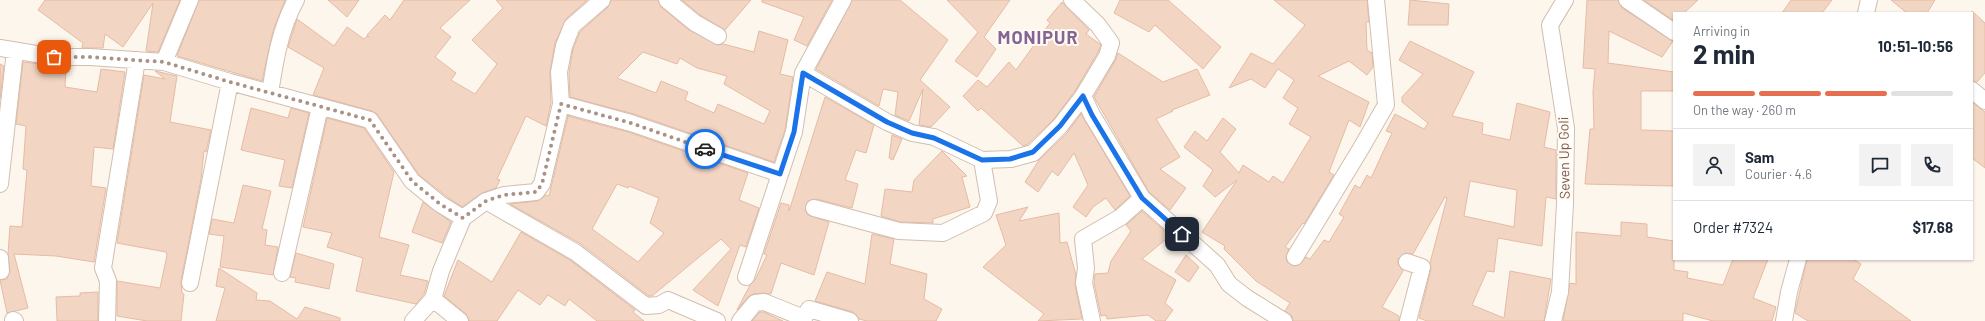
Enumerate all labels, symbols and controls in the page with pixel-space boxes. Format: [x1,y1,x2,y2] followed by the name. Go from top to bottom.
[1693,23,1750,39] text: Arriving in
[998,26,1078,48] district label: MONIPUR
[1878,37,1953,55] text: 10:51–10:56
[1693,38,1755,69] text: 2 min
[37,40,71,74] pin
[43,46,65,68] icon: bag
[1693,102,1796,118] text: On the way · 260 m
[1554,117,1573,199] street label: Seven Up Goli
[685,129,725,169] courier
[694,138,716,160] icon: car
[1693,144,1735,186] button: person
[1859,144,1901,186] button: chat
[1911,144,1953,186] button: phone
[1745,148,1774,166] text: Sam
[1745,166,1812,182] text: Courier · 4.6
[1165,217,1199,251] pin
[1693,218,1773,236] text: Order #7324
[1912,218,1953,236] text: $17.68
[1171,223,1193,245] icon: home

